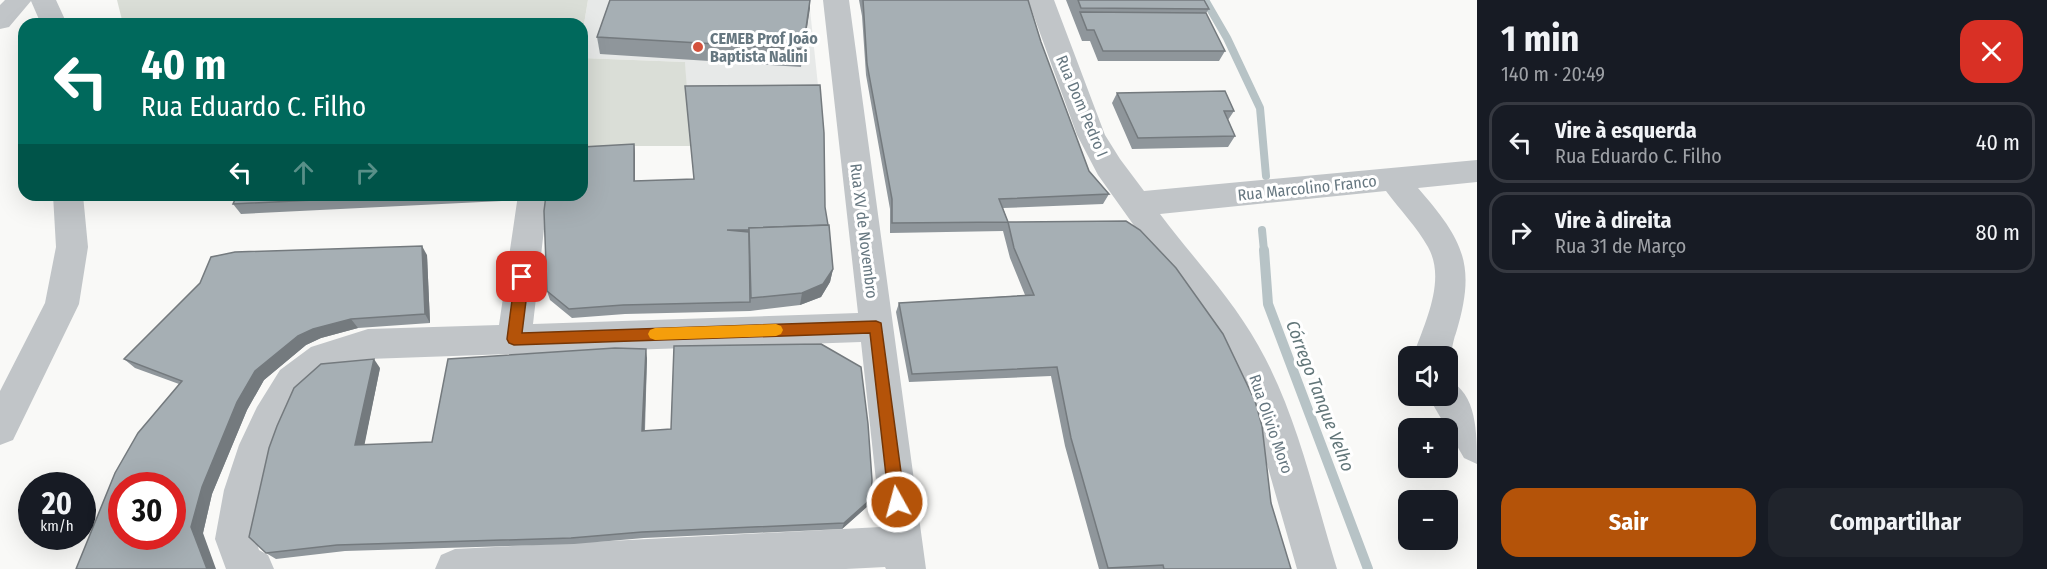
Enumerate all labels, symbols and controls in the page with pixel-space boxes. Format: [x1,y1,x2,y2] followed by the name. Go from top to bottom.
[1501,17,1579,61] text: 1 min
[1960,20,2023,83] button: close
[710,29,818,66] place label: CEMEB Prof João Baptista Nalini
[141,40,226,90] text: 40 m
[691,40,705,54] marker: CEMEB Prof João Baptista Nalini
[42,42,120,120] icon: left
[1052,52,1112,160] street label: Rua Dom Pedro I
[1501,62,1605,86] text: 140 m · 20:49
[141,91,366,123] text: Rua Eduardo C. Filho
[1555,117,1697,144] text: Vire à esquerda
[1504,126,1537,159] icon: left
[1976,129,2020,156] text: 40 m
[1555,144,1722,168] text: Rua Eduardo C. Filho
[224,156,257,189] icon: left
[287,156,320,189] icon: ahead
[350,156,383,189] icon: right
[846,162,882,300] street label: Rua XV de Novembro
[1237,171,1377,205] street label: Rua Marcolino Franco
[1555,207,1671,234] text: Vire à direita
[1504,216,1537,249] icon: right
[1975,219,2020,246] text: 80 m
[1555,234,1686,258] text: Rua 31 de Março
[496,251,547,302] pin
[505,260,538,293] icon: arrive
[1281,318,1359,474] water label: Córrego Tanque Velho
[1398,346,1458,550] map controls
[1398,346,1458,406] button: sound
[1245,372,1297,476] street label: Rua Olivio Moro
[1398,418,1458,478] button: +
[865,470,929,534] position arrow
[108,472,186,550] speed limit sign: 30
[42,486,72,522] text: 20
[1501,488,1756,557] button: Sair
[1768,488,2023,557] button: Compartilhar
[1398,490,1458,550] button: −
[40,517,74,535] text: km/h

